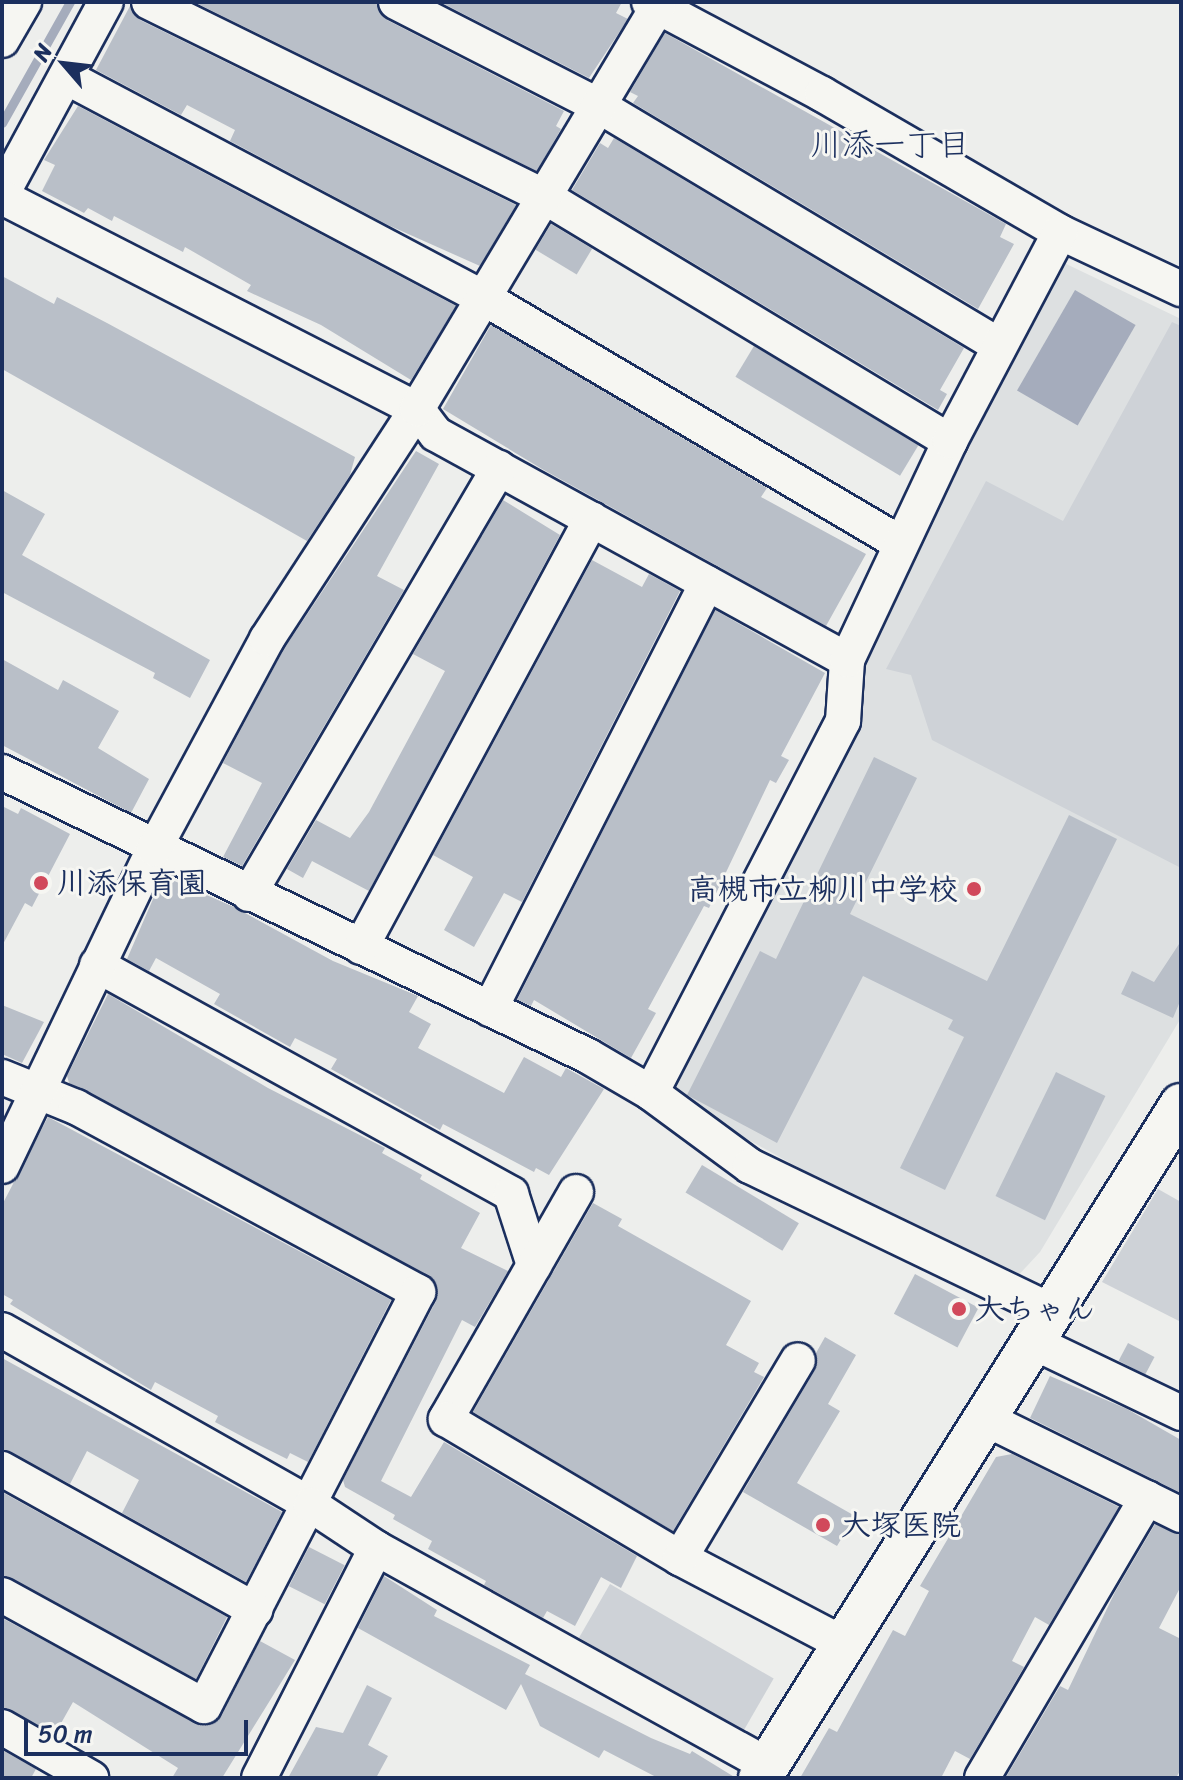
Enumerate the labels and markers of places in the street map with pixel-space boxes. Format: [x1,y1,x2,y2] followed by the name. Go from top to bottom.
[57,865,207,901] place label: 川添保育園
[688,871,958,907] place label: 高槻市立柳川中学校
[32,874,50,892] marker: 川添保育園
[965,880,983,898] marker: 高槻市立柳川中学校
[975,1291,1095,1327] place label: 大ちゃん
[950,1300,968,1318] marker: 大ちゃん
[841,1507,961,1543] place label: 大塚医院
[812,1514,834,1536] marker: 大塚医院

